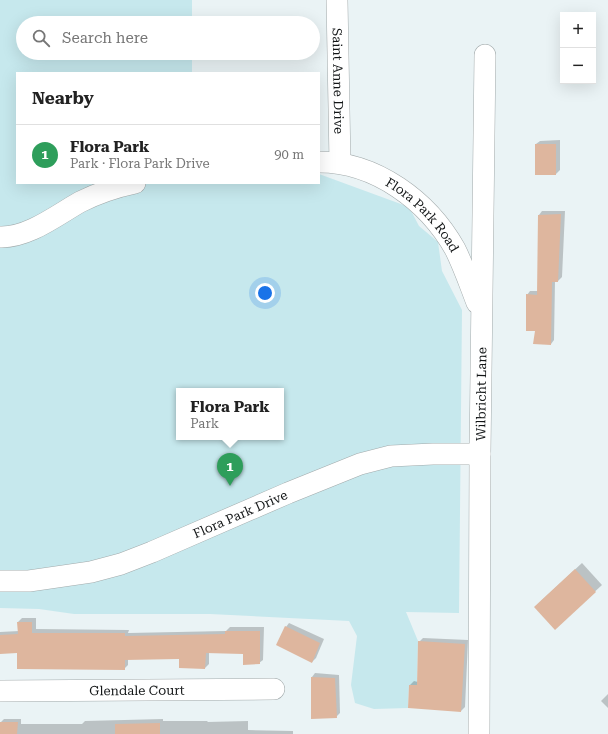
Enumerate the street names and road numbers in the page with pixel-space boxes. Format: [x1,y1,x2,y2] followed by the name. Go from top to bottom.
[330,28,346,134] street label: Saint Anne Drive
[383,175,462,255] street label: Flora Park Road
[473,347,489,441] street label: Wilbricht Lane
[191,487,290,541] street label: Flora Park Drive
[89,683,185,698] street label: Glendale Court

